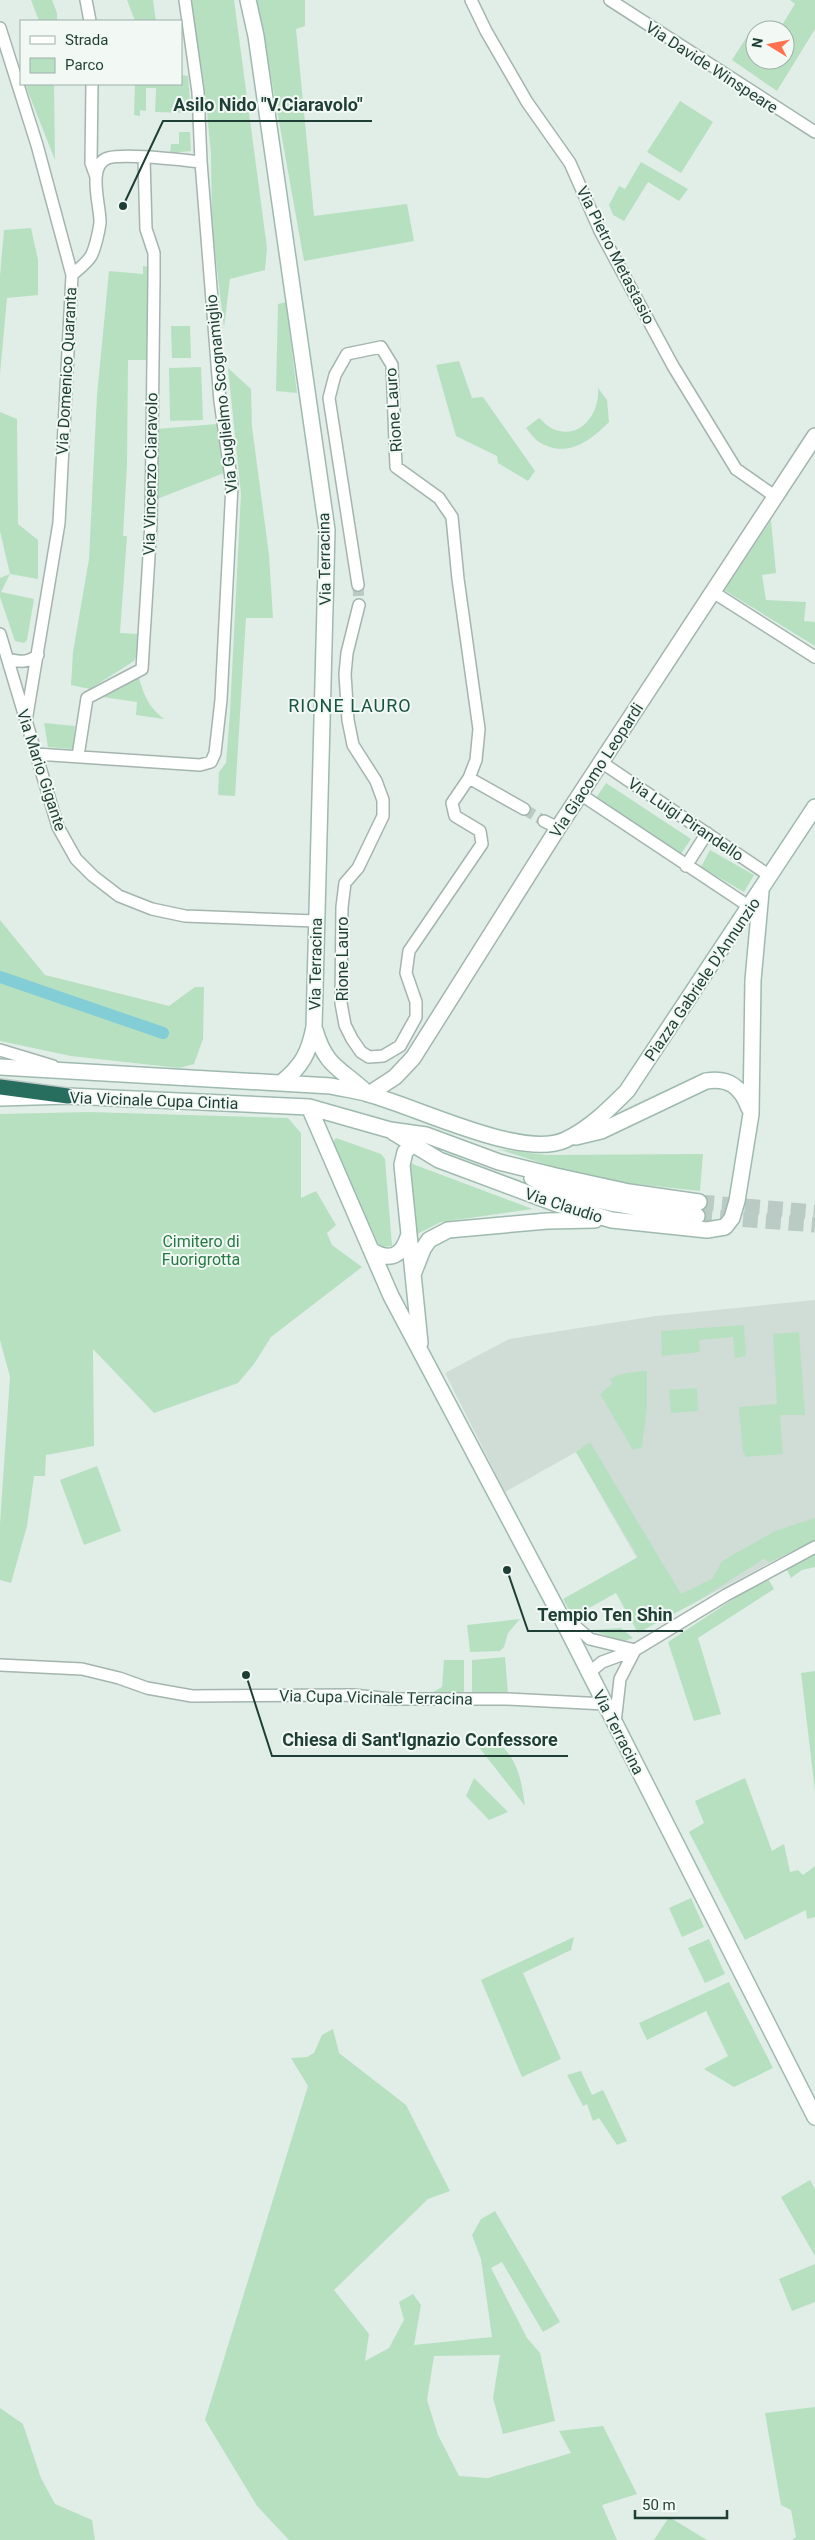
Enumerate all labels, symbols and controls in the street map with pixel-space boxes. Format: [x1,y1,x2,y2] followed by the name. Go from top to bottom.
[642,17,782,117] street label: Via Davide Winspeare
[20,20,182,85] legend
[745,20,795,70] north arrow
[65,31,108,49] text: Strada
[748,36,766,49] text: N
[65,56,104,74] text: Parco
[163,88,372,121] callout: Asilo Nido "V.Ciaravolo"
[173,94,363,115] text: Asilo Nido "V.Ciaravolo"
[572,183,659,328] street label: Via Pietro Metastasio
[53,287,80,456] street label: Via Domenico Quaranta
[202,293,241,494] street label: Via Guglielmo Scognamiglio
[381,367,406,453] street label: Rione Lauro
[140,392,161,556] street label: Via Vincenzo Ciaravolo
[314,512,335,606] street label: Via Terracina
[288,695,412,716] district label: RIONE LAURO
[546,699,647,841] street label: Via Giacomo Leopardi
[13,707,70,833] street label: Via Mario Gigante
[624,774,747,865] street label: Via Luigi Pirandello
[641,894,764,1065] street label: Piazza Gabriele D'Annunzio
[305,917,326,1011] street label: Via Terracina
[333,917,352,1001] street label: Rione Lauro
[69,1088,239,1113] street label: Via Vicinale Cupa Cintia
[523,1184,605,1227] street label: Via Claudio
[162,1232,240,1269] park label: Cimitero di Fuorigrotta
[528,1598,683,1631] callout: Tempio Ten Shin
[537,1604,673,1625] text: Tempio Ten Shin
[279,1686,473,1709] street label: Via Cupa Vicinale Terracina
[589,1687,648,1778] street label: Via Terracina
[272,1723,568,1756] callout: Chiesa di Sant'Ignazio Confessore
[282,1729,558,1750] text: Chiesa di Sant'Ignazio Confessore
[635,2488,728,2520] scale bar
[642,2496,676,2514] text: 50 m

